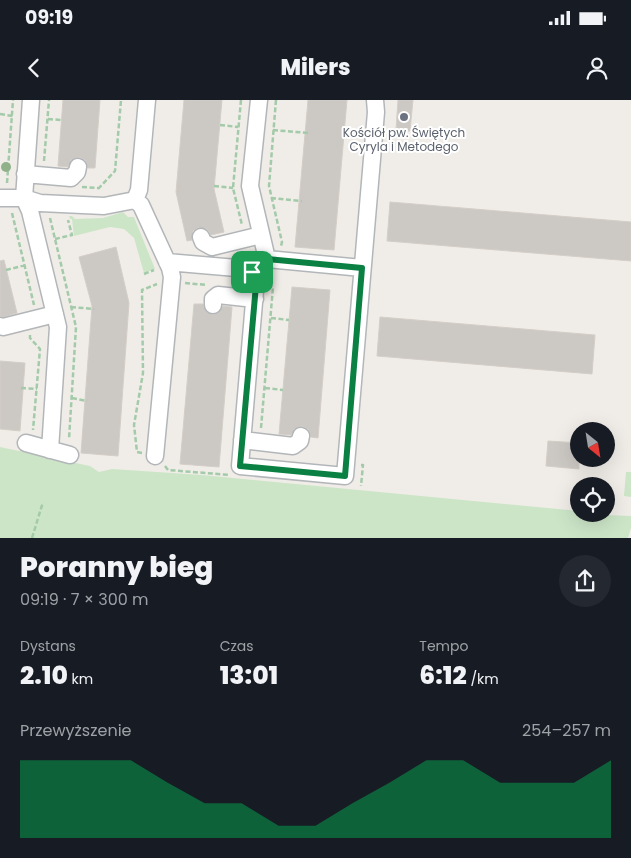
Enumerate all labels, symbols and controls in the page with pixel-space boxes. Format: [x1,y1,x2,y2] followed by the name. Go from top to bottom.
[25,4,73,31] text: 09:19
[280,52,351,83] text: Milers
[20,54,48,82] icon: back
[583,54,611,82] icon: person
[398,111,410,123] marker: Kościół pw. Świętych Cyryla i Metodego
[343,124,465,155] place label: Kościół pw. Świętych Cyryla i Metodego
[231,251,273,293] pin
[238,258,266,286] icon: arrive
[570,422,615,468] north arrow
[570,422,615,522] map controls
[570,477,615,522] button: locate
[20,548,213,587] text: Poranny bieg
[559,555,611,607] button: share
[20,588,149,611] text: 09:19 · 7 × 300 m
[20,636,76,656] text: Dystans
[220,636,254,656] text: Czas
[419,636,468,656] text: Tempo
[20,658,68,693] text: 2.10
[220,658,278,693] text: 13:01
[419,658,467,693] text: 6:12
[68,669,93,689] text: km
[467,669,499,689] text: /km
[20,719,132,742] text: Przewyższenie
[522,719,611,742] text: 254–257 m

